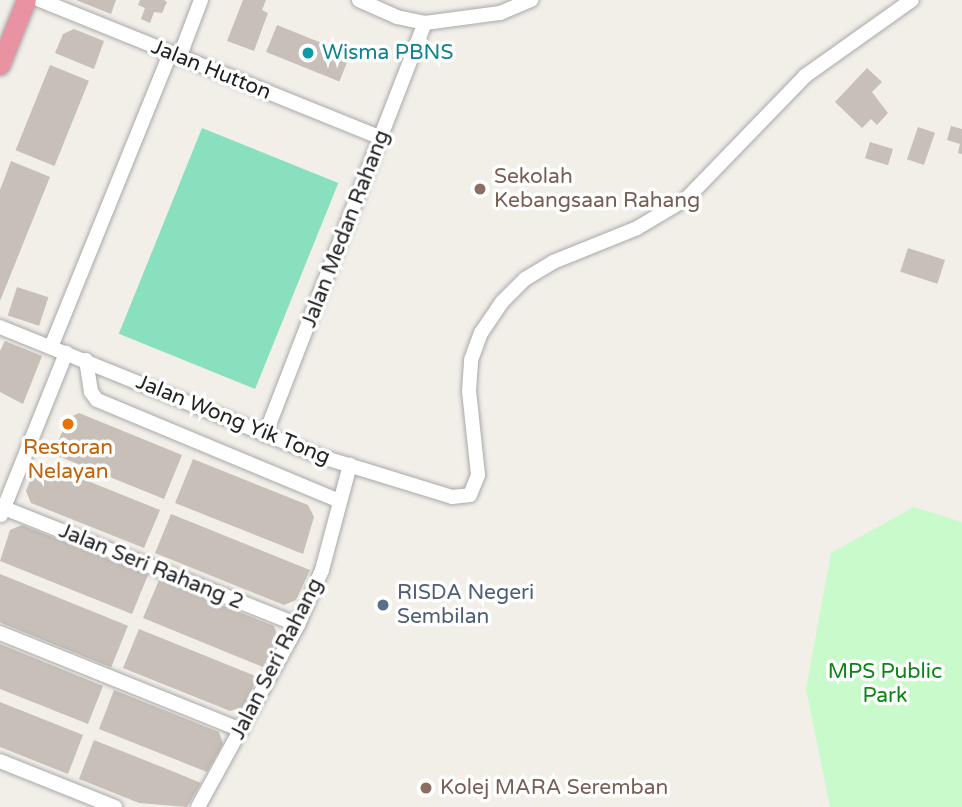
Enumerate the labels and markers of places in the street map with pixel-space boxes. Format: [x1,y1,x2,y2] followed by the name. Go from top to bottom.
[322,40,453,66] place label: Wisma PBNS
[300,45,316,61] marker: Wisma PBNS
[494,164,700,214] place label: Sekolah Kebangsaan Rahang
[472,181,488,197] marker: Sekolah Kebangsaan Rahang
[60,416,76,432] marker: Restoran Nelayan
[23,435,113,485] place label: Restoran Nelayan
[397,580,534,630] place label: RISDA Negeri Sembilan
[375,597,391,613] marker: RISDA Negeri Sembilan
[440,775,668,801] place label: Kolej MARA Seremban
[418,780,434,796] marker: Kolej MARA Seremban

